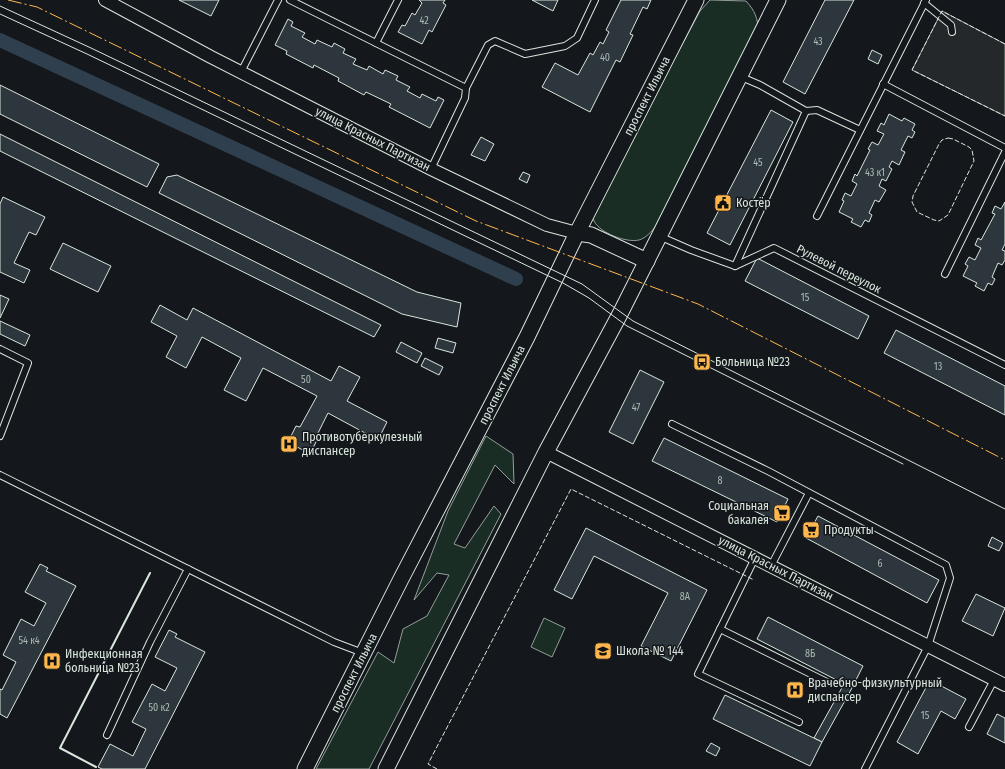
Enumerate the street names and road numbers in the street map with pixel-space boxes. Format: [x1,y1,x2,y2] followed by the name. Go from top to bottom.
[621,54,673,138] street label: проспект Ильича
[313,104,433,174] street label: улица Красных Партизан
[794,242,884,297] street label: Рулевой переулок
[476,343,528,427] street label: проспект Ильича
[716,533,836,603] street label: улица Красных Партизан
[328,631,380,715] street label: проспект Ильича

